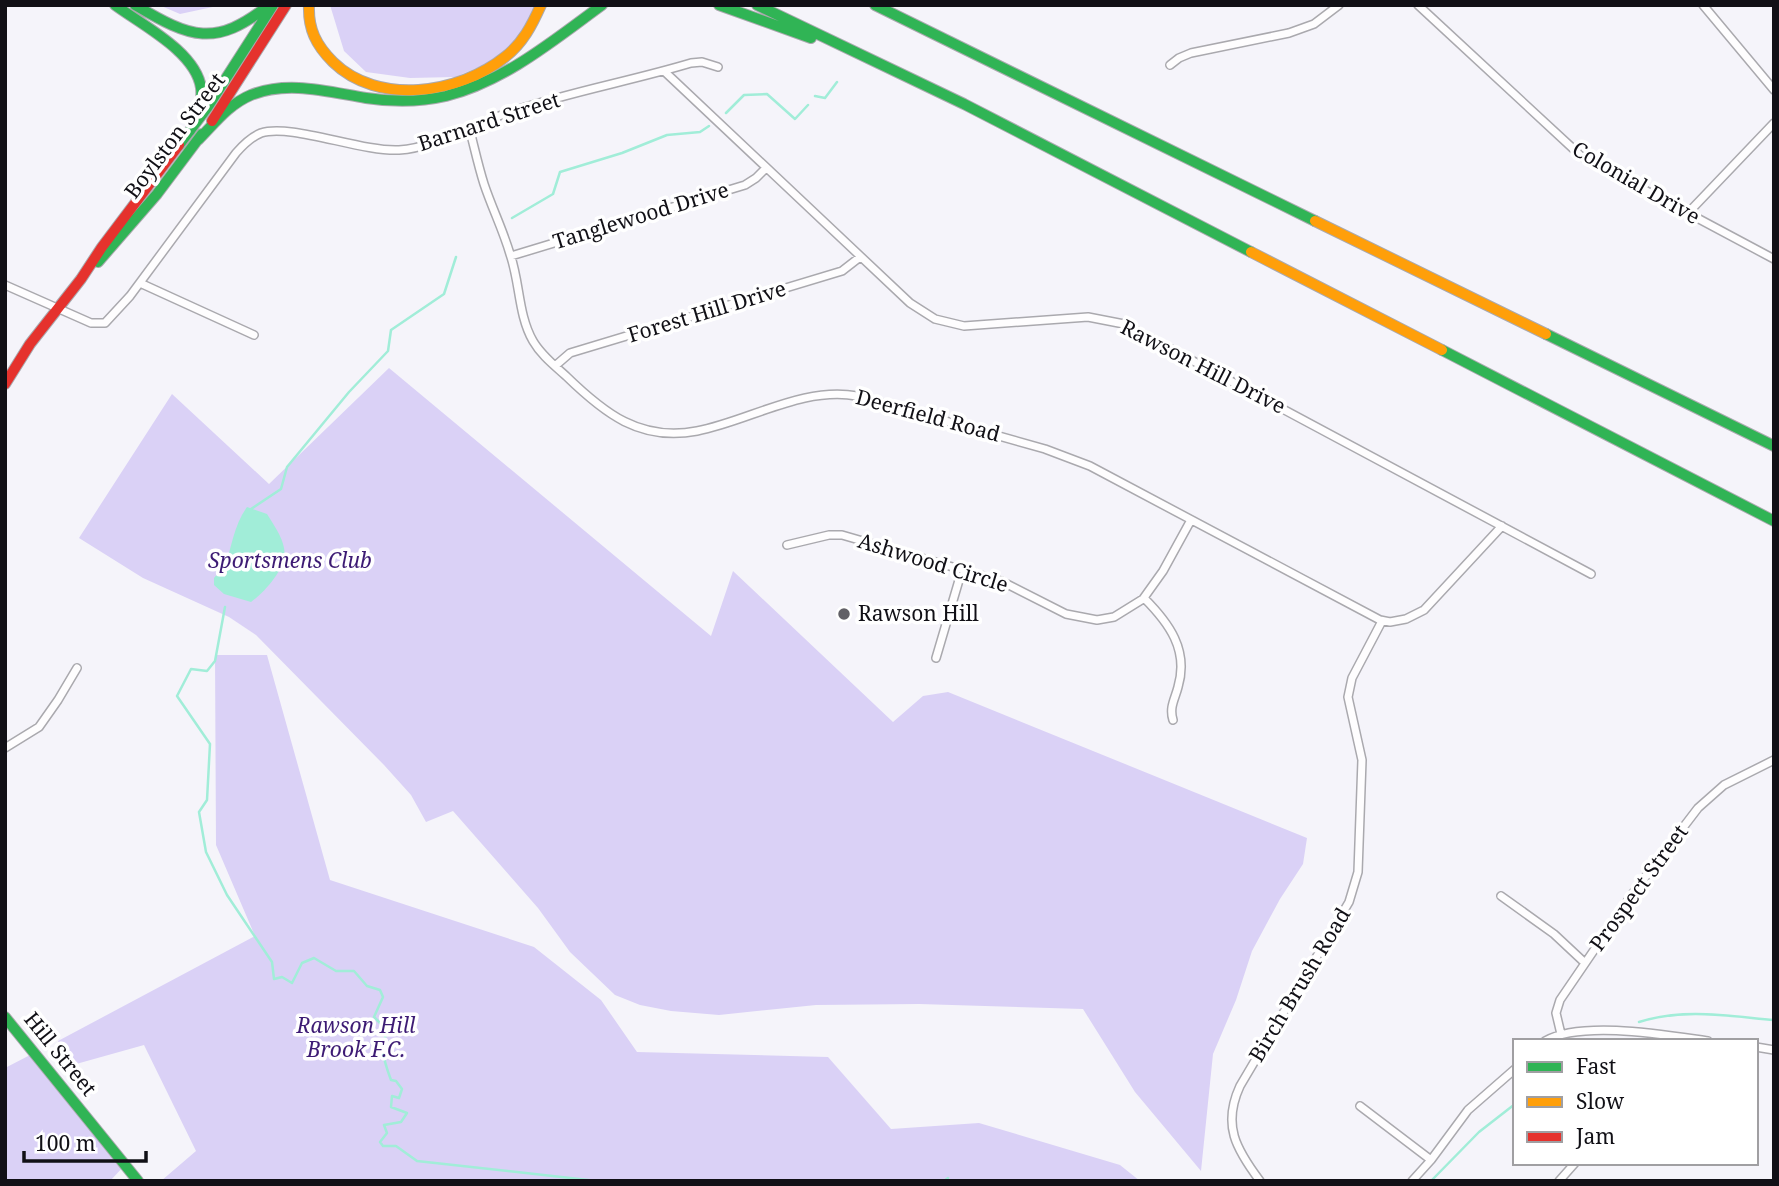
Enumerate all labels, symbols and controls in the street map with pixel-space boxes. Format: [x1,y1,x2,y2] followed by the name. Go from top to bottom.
[118,67,231,204] street label: Boylston Street
[414,85,563,157] street label: Barnard Street
[1568,134,1705,230] street label: Colonial Drive
[549,175,732,255] street label: Tanglewood Drive
[624,274,789,348] street label: Forest Hill Drive
[1116,312,1291,420] street label: Rawson Hill Drive
[853,382,1004,448] street label: Deerfield Road
[855,526,1012,598] street label: Ashwood Circle
[208,546,372,574] park label: Sportsmens Club
[858,599,979,627] place label: Rawson Hill
[836,606,852,622] marker: Rawson Hill
[1583,818,1694,956] street label: Prospect Street
[1242,902,1356,1067] street label: Birch Brush Road
[18,1006,103,1101] street label: Hill Street
[296,1011,416,1063] park label: Rawson Hill Brook F.C.
[1513,1039,1758,1165] legend
[1576,1052,1616,1080] text: Fast
[1576,1087,1625,1115] text: Slow
[24,1120,147,1164] scale bar
[1575,1122,1615,1150] text: Jam
[35,1129,96,1157] text: 100 m

